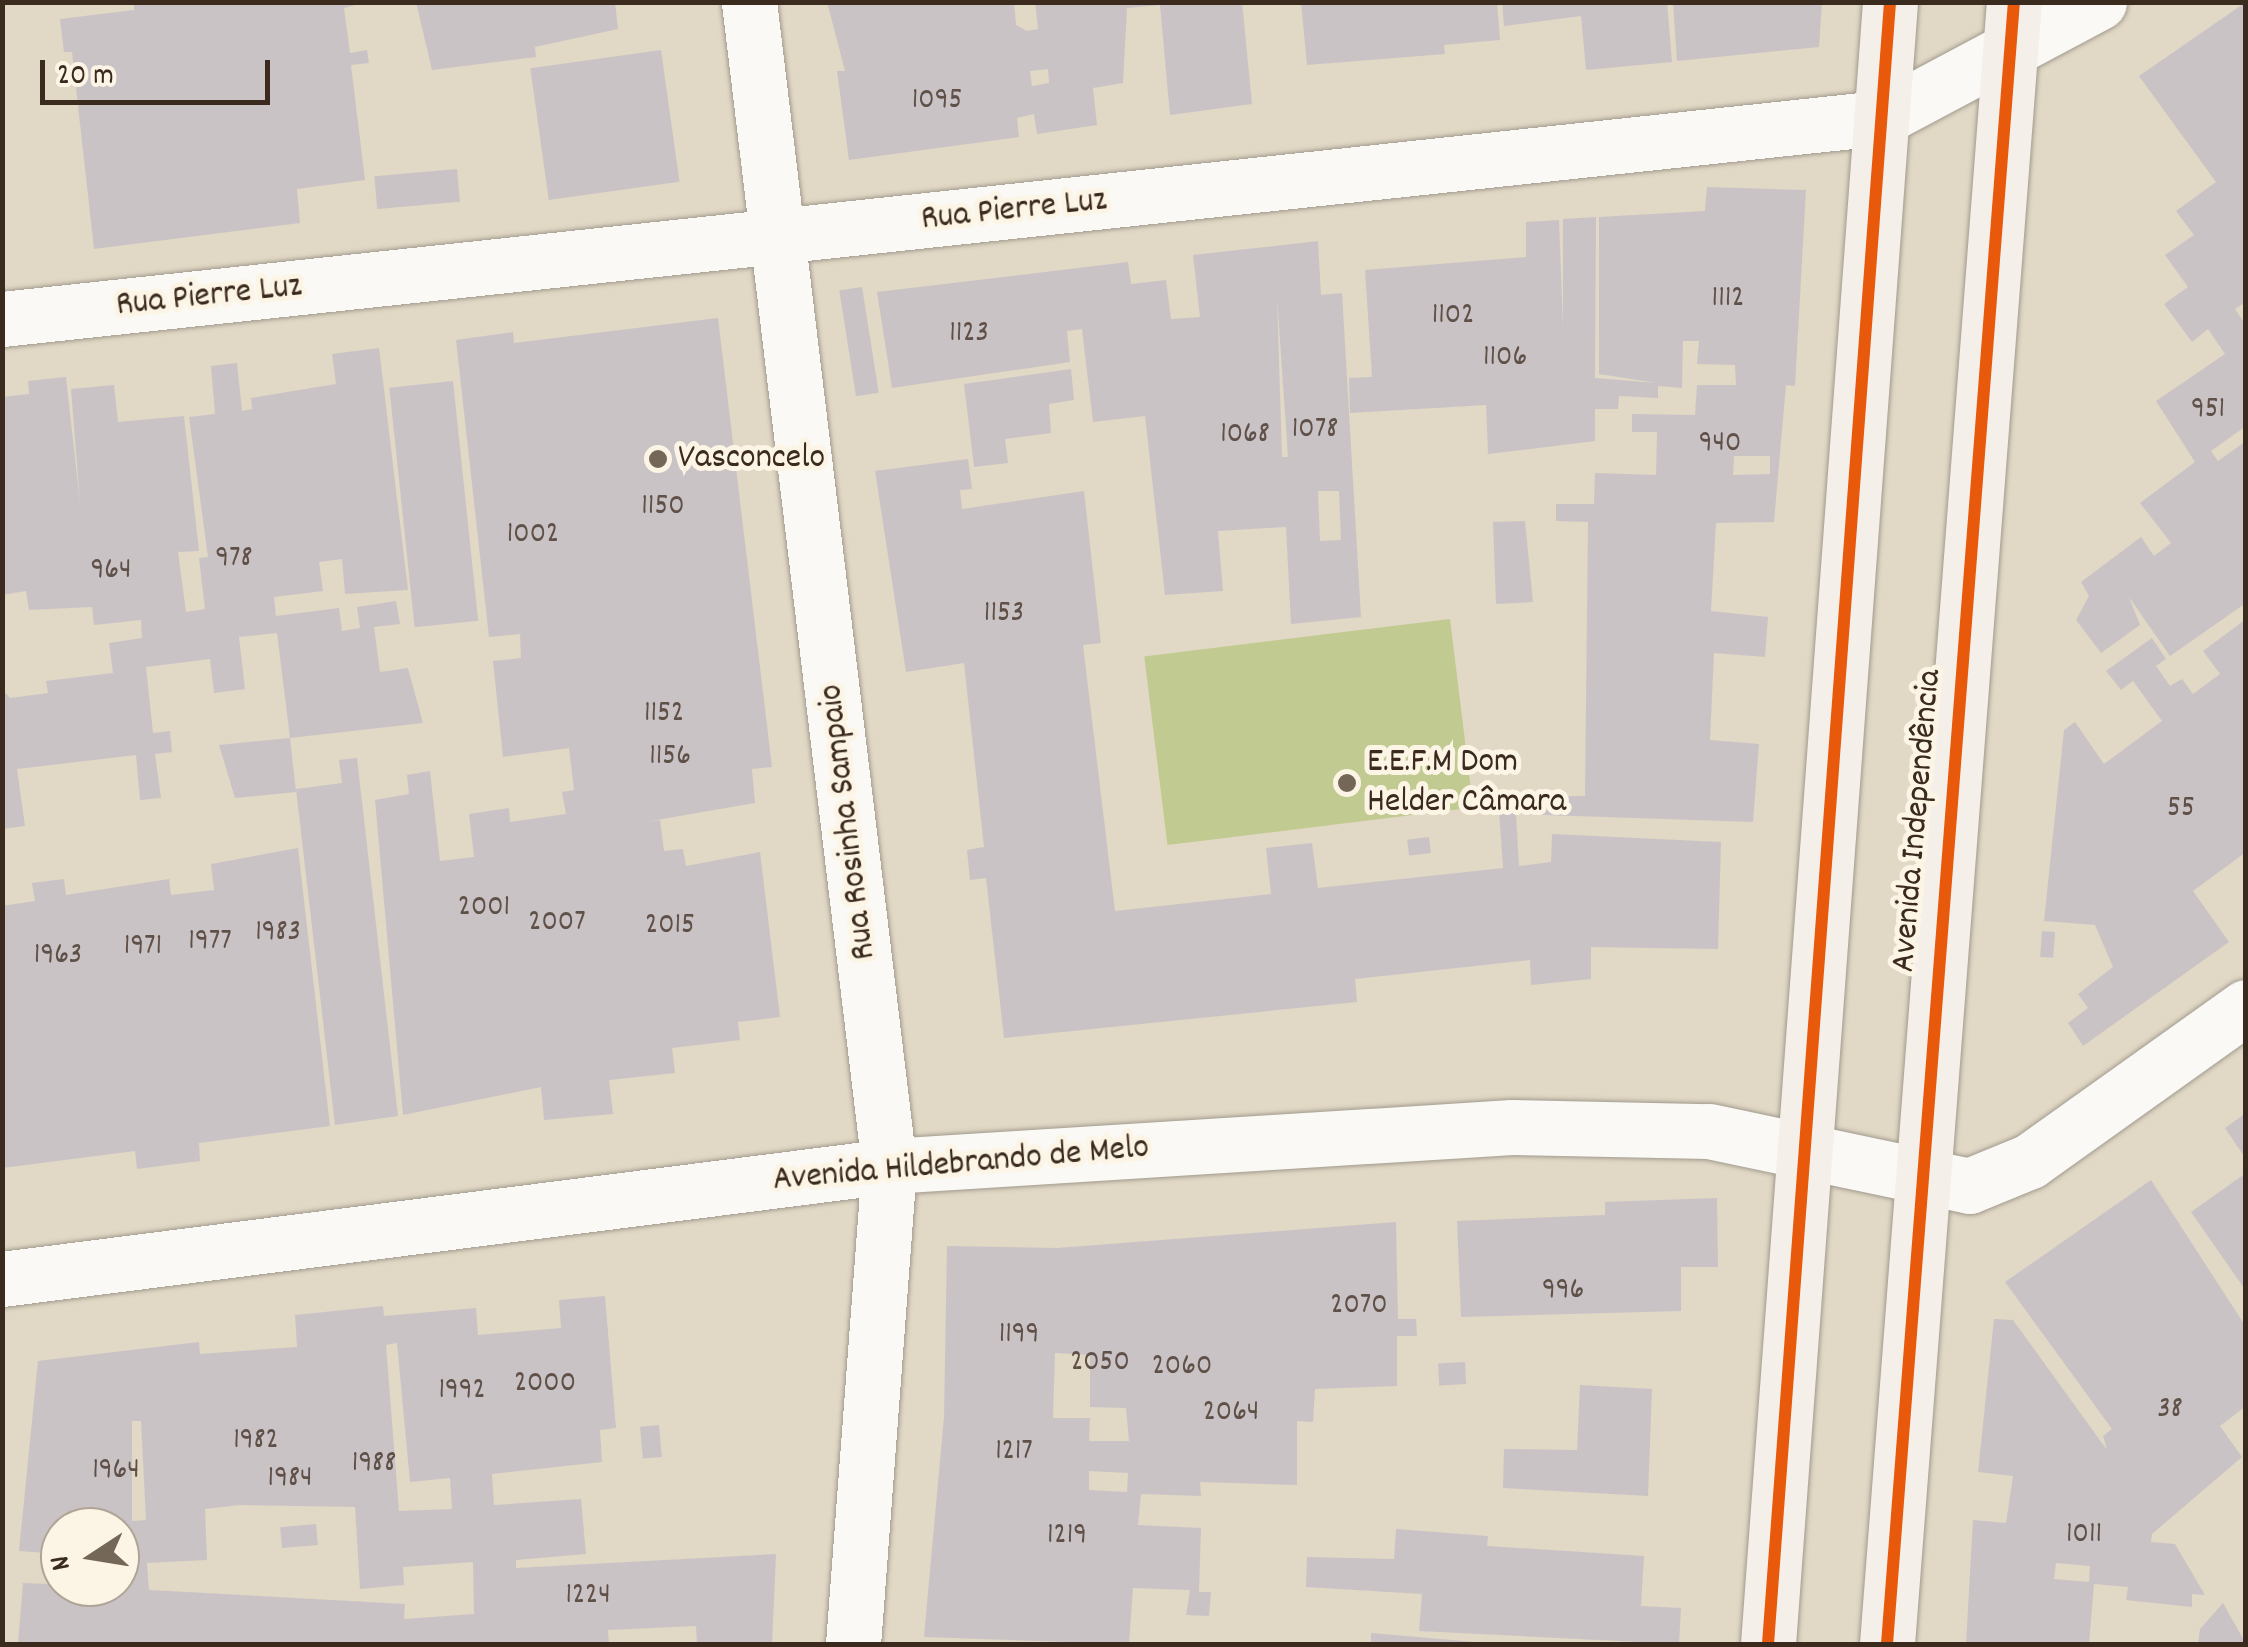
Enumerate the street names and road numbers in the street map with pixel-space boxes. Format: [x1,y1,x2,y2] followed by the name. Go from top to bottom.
[919,180,1109,242] street label: Rua Pierre Luz
[114,266,304,328] street label: Rua Pierre Luz
[1884,668,1952,974] street label: Avenida Independência
[811,682,887,962] street label: Rua Rosinha Sampaio
[771,1128,1151,1202] street label: Avenida Hildebrando de Melo

